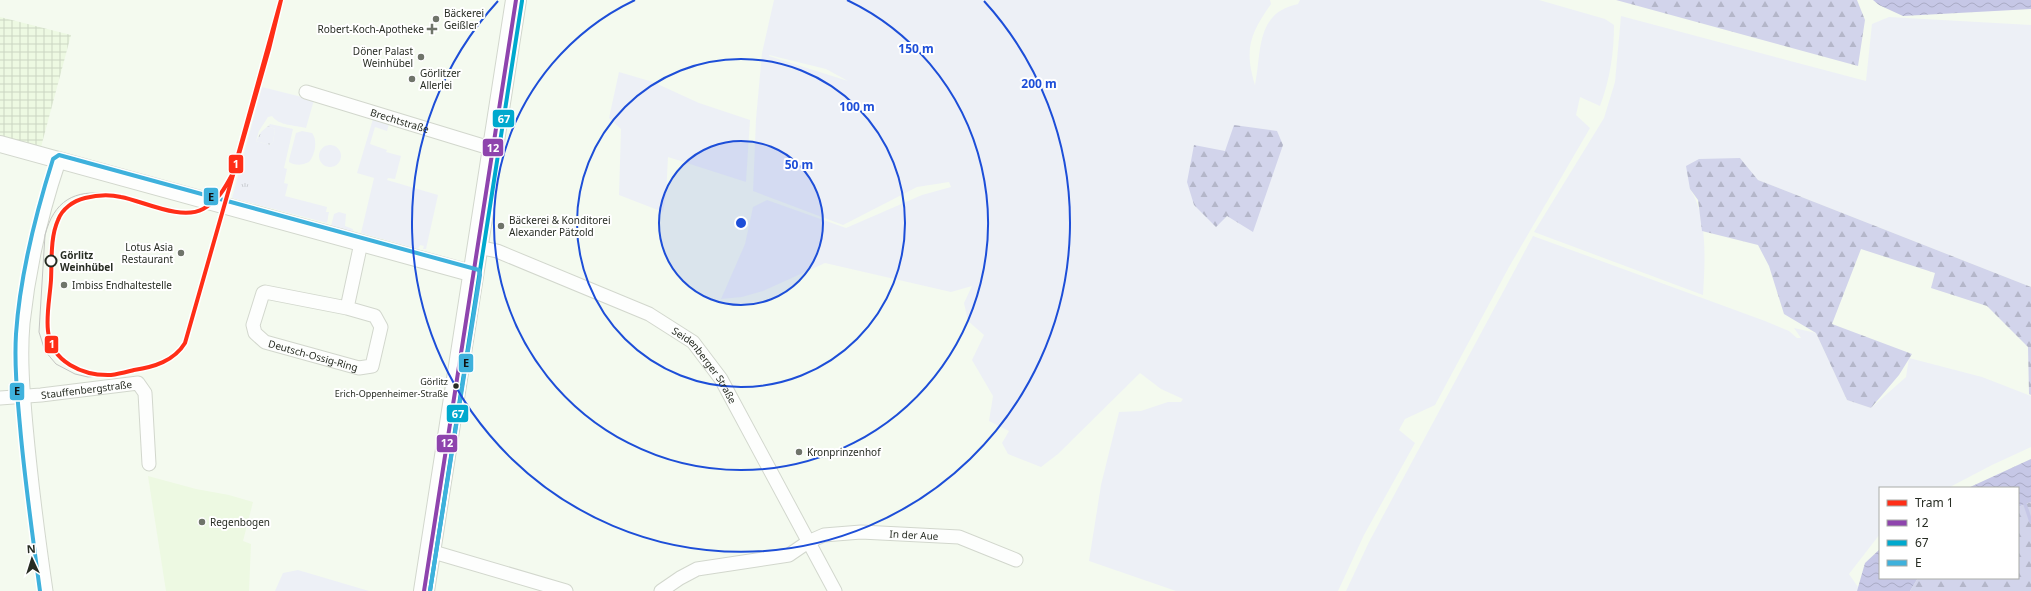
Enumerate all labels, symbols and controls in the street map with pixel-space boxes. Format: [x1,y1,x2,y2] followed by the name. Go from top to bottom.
[444,6,484,32] place label: Bäckerei Geißler
[431,14,441,24] marker: Bäckerei Geißler
[318,22,424,36] place label: Robert-Koch-Apotheke
[427,24,437,34] marker: Robert-Koch-Apotheke
[898,40,934,57] text: 150 m
[353,44,413,70] place label: Döner Palast Weinhübel
[416,52,426,62] marker: Döner Palast Weinhübel
[420,66,461,92] place label: Görlitzer Allerlei
[407,74,417,84] marker: Görlitzer Allerlei
[1021,75,1057,92] text: 200 m
[839,98,875,115] text: 100 m
[369,105,431,136] street label: Brechtstraße
[492,109,515,128] line badge: 67
[498,111,510,126] text: 67
[482,138,504,157] line badge: 12
[487,140,499,155] text: 12
[228,154,244,174] line badge: 1
[233,156,239,171] text: 1
[785,156,813,173] text: 50 m
[203,187,219,206] line badge: E
[208,189,214,204] text: E
[509,213,611,239] place label: Bäckerei & Konditorei Alexander Pätzold
[734,216,748,230] centre of rings
[496,221,506,231] marker: Bäckerei & Konditorei Alexander Pätzold
[122,240,173,266] place label: Lotus Asia Restaurant
[60,248,113,274] place label: Görlitz Weinhübel
[176,248,186,258] marker: Lotus Asia Restaurant
[44,254,58,268] marker: Görlitz Weinhübel
[72,278,172,292] place label: Imbiss Endhaltestelle
[59,280,69,290] marker: Imbiss Endhaltestelle
[669,323,740,406] street label: Seidenberger Straße
[44,335,59,354] line badge: 1
[49,336,55,351] text: 1
[267,336,360,374] street label: Deutsch-Ossig-Ring
[458,353,474,373] line badge: E
[463,355,469,370] text: E
[335,375,448,400] place label: Görlitz Erich-Oppenheimer-Straße
[40,377,133,402] street label: Stauffenbergstraße
[451,381,461,391] marker: Görlitz Erich-Oppenheimer-Straße
[9,382,25,401] line badge: E
[14,383,20,398] text: E
[446,404,469,423] line badge: 67
[452,406,464,421] text: 67
[436,434,458,453] line badge: 12
[441,435,453,450] text: 12
[807,445,881,459] place label: Kronprinzenhof
[794,447,804,457] marker: Kronprinzenhof
[1879,487,2019,579] legend
[1915,494,1954,511] text: Tram 1
[1915,514,1929,531] text: 12
[210,515,270,529] place label: Regenbogen
[197,517,207,527] marker: Regenbogen
[889,526,939,543] street label: In der Aue
[1915,534,1929,551] text: 67
[12,539,52,579] north arrow
[26,541,36,556] text: N
[1915,554,1922,571] text: E

